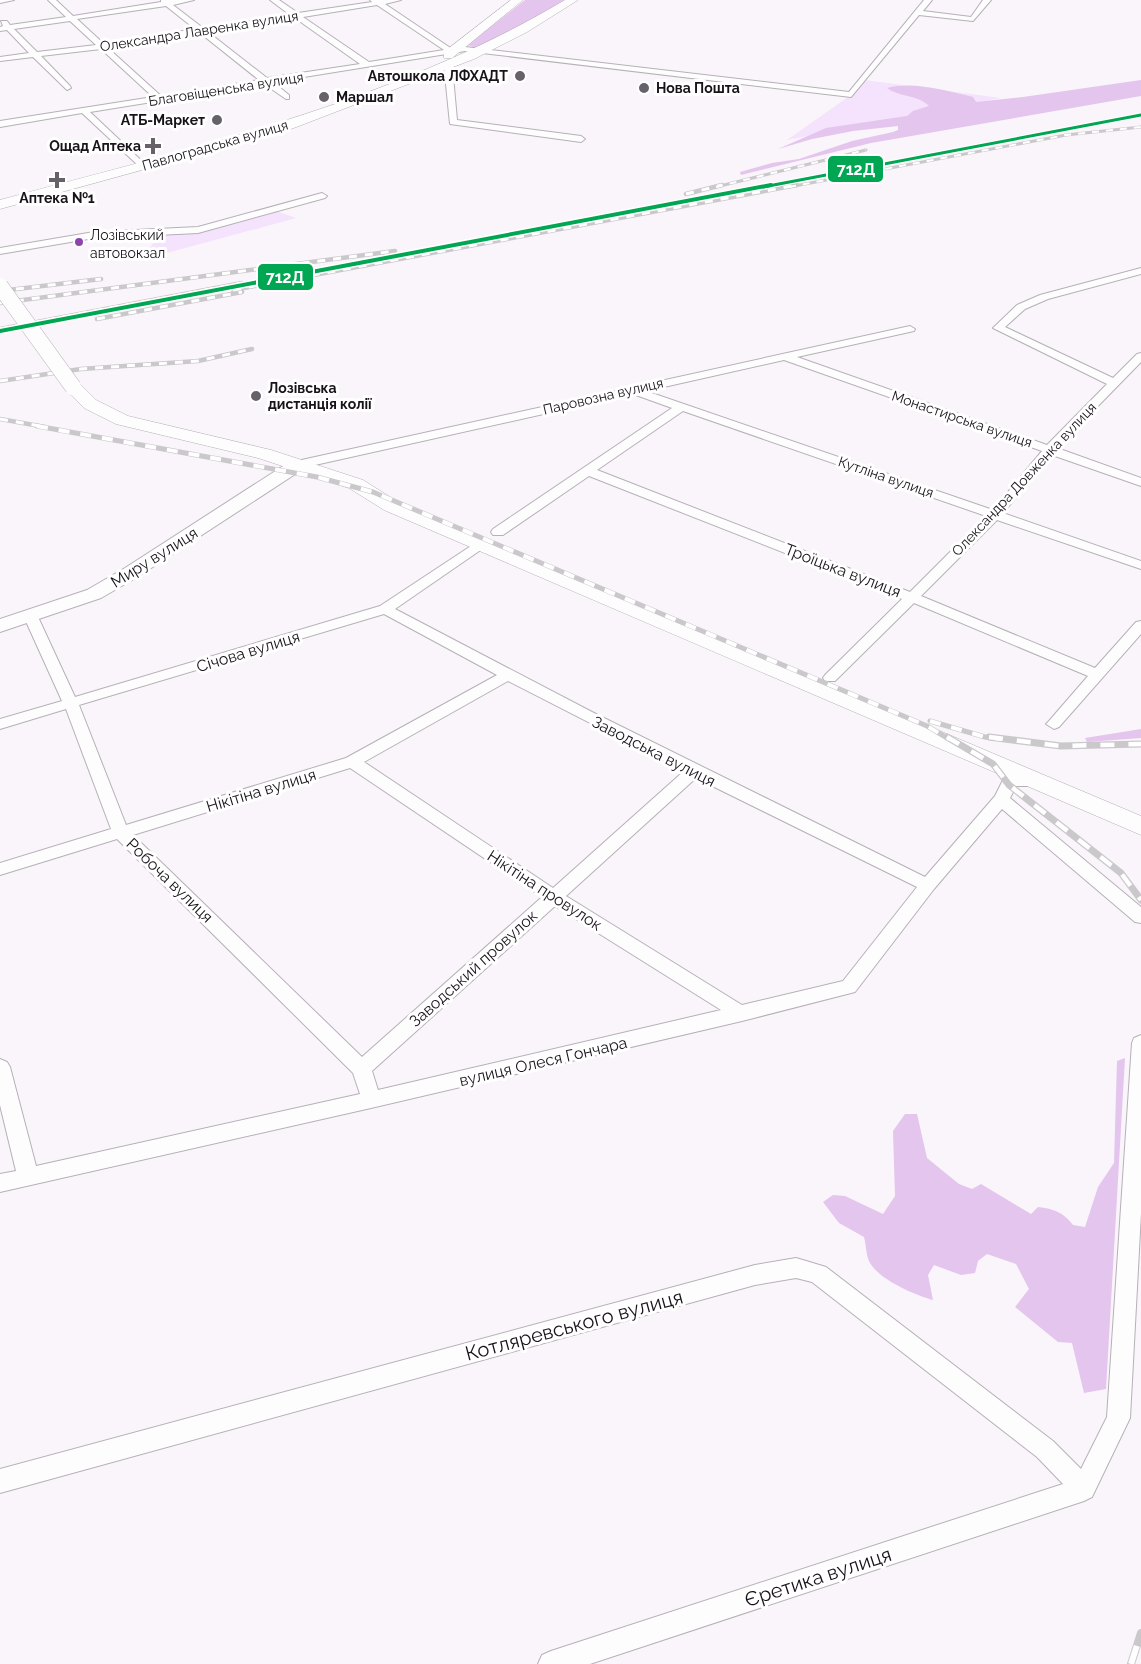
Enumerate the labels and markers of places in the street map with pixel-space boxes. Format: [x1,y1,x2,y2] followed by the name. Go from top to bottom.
[368,68,508,84] place label: Автошкола ЛФХАДТ
[513,69,527,83] marker: Автошкола ЛФХАДТ
[656,80,740,96] place label: Нова Пошта
[637,81,651,95] marker: Нова Пошта
[336,89,393,105] place label: Маршал
[317,90,331,104] marker: Маршал
[121,112,205,128] place label: АТБ-Маркет
[210,113,224,127] marker: АТБ-Маркет
[49,138,141,154] place label: Ощад Аптека
[146,139,160,153] marker: Ощад Аптека
[50,173,64,187] marker: Аптека №1
[19,190,95,206] place label: Аптека №1
[90,227,165,261] place label: Лозівський автовокзал
[73,236,85,248] marker: Лозівський автовокзал
[268,380,372,412] place label: Лозівська дистанція колії
[249,389,263,403] marker: Лозівська дистанція колії

